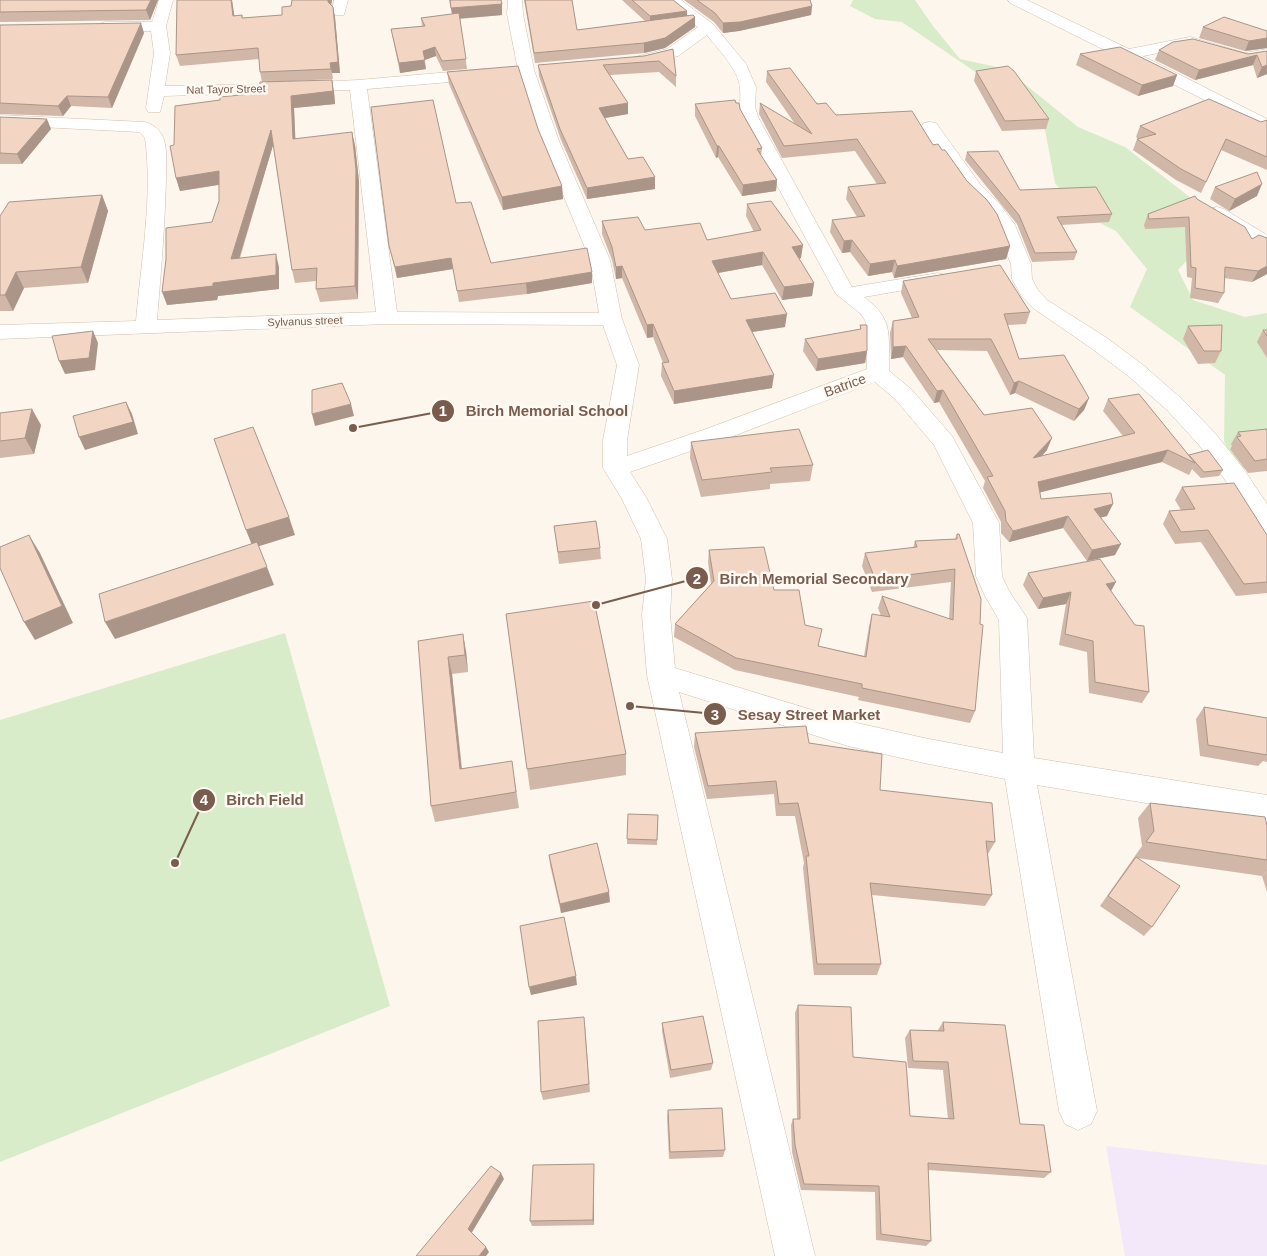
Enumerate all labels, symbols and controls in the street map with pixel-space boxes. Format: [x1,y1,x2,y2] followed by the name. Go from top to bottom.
[186,82,266,96] street label: Nat Tayor Street
[267,314,343,328] street label: Sylvanus street
[822,370,868,400] street label: Batrice
[430,396,638,426] callout: Birch Memorial School
[439,402,447,419] text: 1
[466,402,628,419] text: Birch Memorial School
[685,563,919,593] callout: Birch Memorial Secondary
[693,570,701,587] text: 2
[719,570,909,587] text: Birch Memorial Secondary
[703,699,890,729] callout: Sesay Street Market
[711,706,719,723] text: 3
[738,706,880,723] text: Sesay Street Market
[191,785,314,815] callout: Birch Field
[200,791,209,808] text: 4
[226,791,304,808] text: Birch Field

